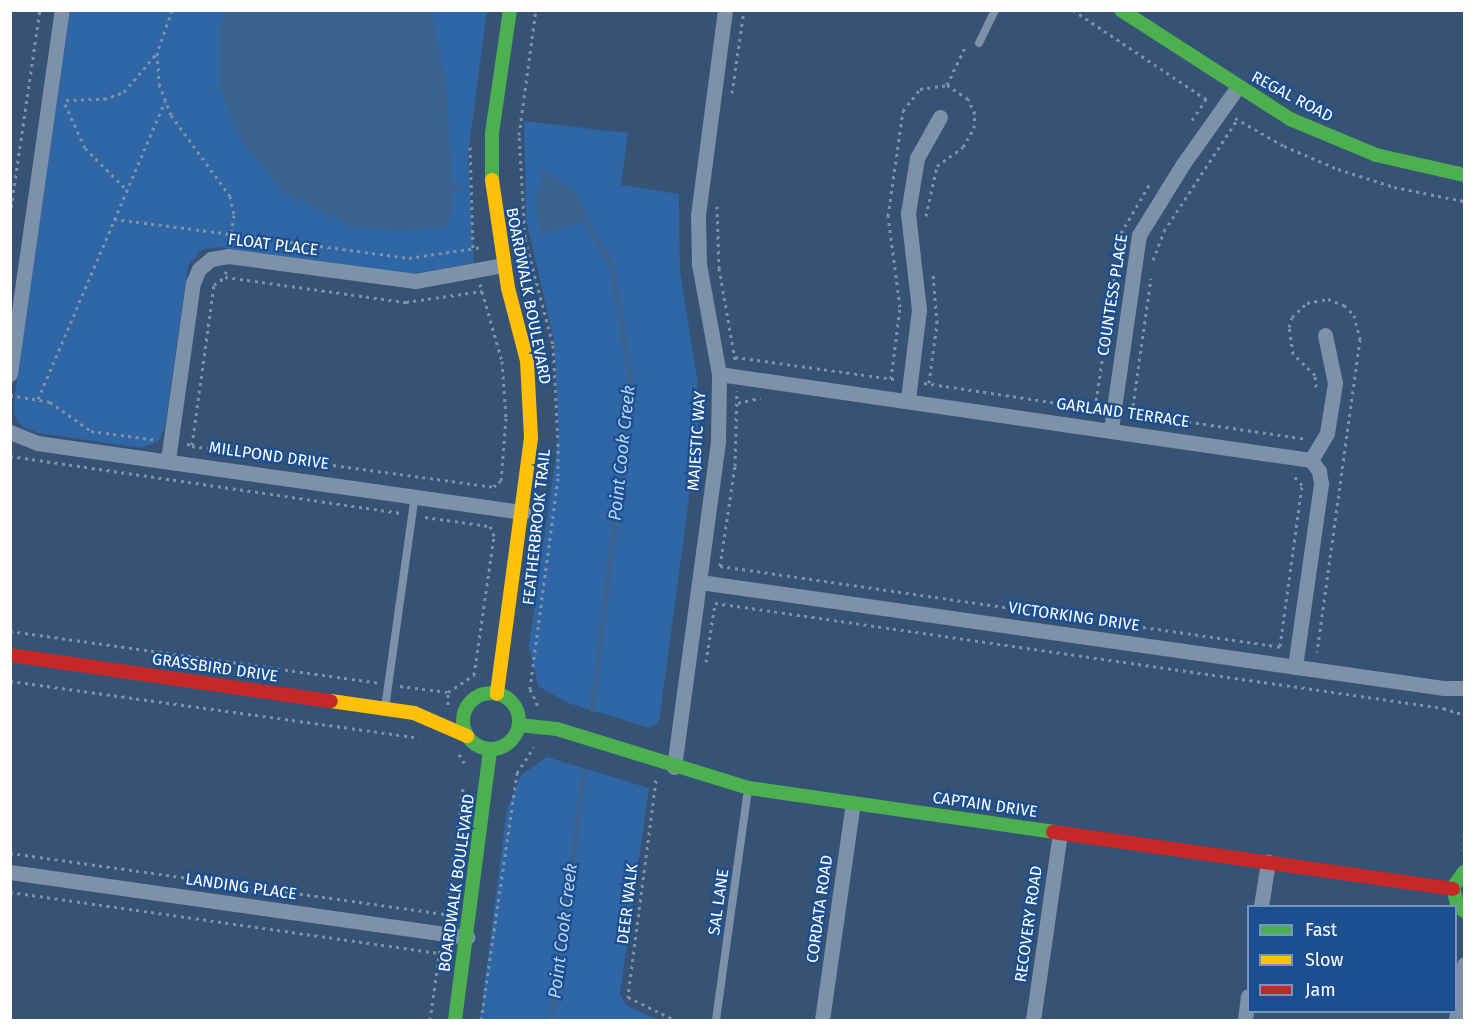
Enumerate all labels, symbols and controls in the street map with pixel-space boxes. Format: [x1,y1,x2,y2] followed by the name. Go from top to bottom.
[1248,68,1336,126] street label: REGAL ROAD
[501,206,555,386] street label: BOARDWALK BOULEVARD
[227,230,319,260] street label: FLOAT PLACE
[1094,233,1132,357] street label: COUNTESS PLACE
[604,384,640,522] water label: Point Cook Creek
[684,391,710,491] street label: MAJESTIC WAY
[1055,394,1191,432] street label: GARLAND TERRACE
[208,438,330,474] street label: MILLPOND DRIVE
[519,448,555,606] street label: FEATHERBROOK TRAIL
[1007,598,1141,636] street label: VICTORKING DRIVE
[151,650,279,686] street label: GRASSBIRD DRIVE
[931,788,1039,822] street label: CAPTAIN DRIVE
[435,793,479,973] street label: BOARDWALK BOULEVARD
[803,854,837,964] street label: CORDATA ROAD
[544,862,582,1000] water label: Point Cook Creek
[614,863,642,945] street label: DEER WALK
[1011,865,1047,983] street label: RECOVERY ROAD
[705,868,733,936] street label: SAL LANE
[184,870,298,904] street label: LANDING PLACE
[1247,905,1457,1013] legend
[1305,919,1337,941] text: Fast
[1305,949,1343,971] text: Slow
[1305,979,1336,1001] text: Jam

